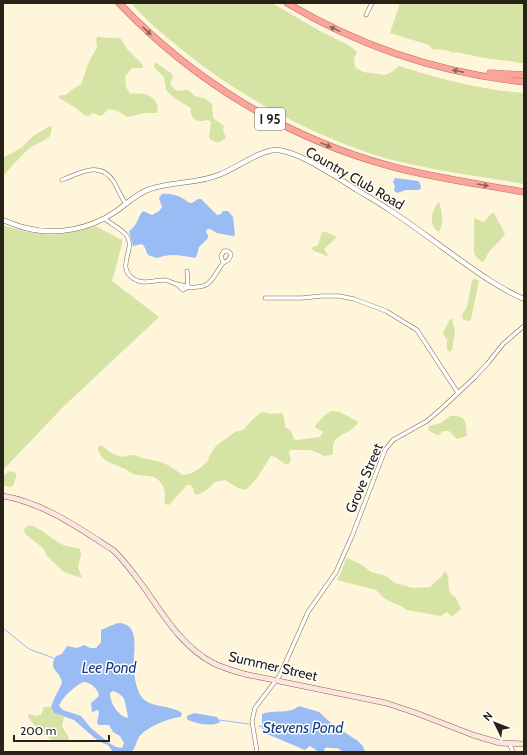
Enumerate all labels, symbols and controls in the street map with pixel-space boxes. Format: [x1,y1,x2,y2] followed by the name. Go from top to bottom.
[141,26,152,35] one-way arrow
[330,26,341,32] one-way arrow
[452,67,464,73] one-way arrow
[255,108,285,130] road number: I 95
[302,142,408,214] street label: Country Club Road
[321,142,333,148] one-way arrow
[477,182,489,188] one-way arrow
[341,440,387,516] street label: Grove Street
[227,647,319,685] street label: Summer Street
[82,659,138,677] water label: Lee Pond
[475,703,515,743] north arrow
[480,709,495,724] text: N
[14,717,109,743] scale bar
[263,719,344,737] water label: Stevens Pond
[20,723,56,738] text: 200 m

